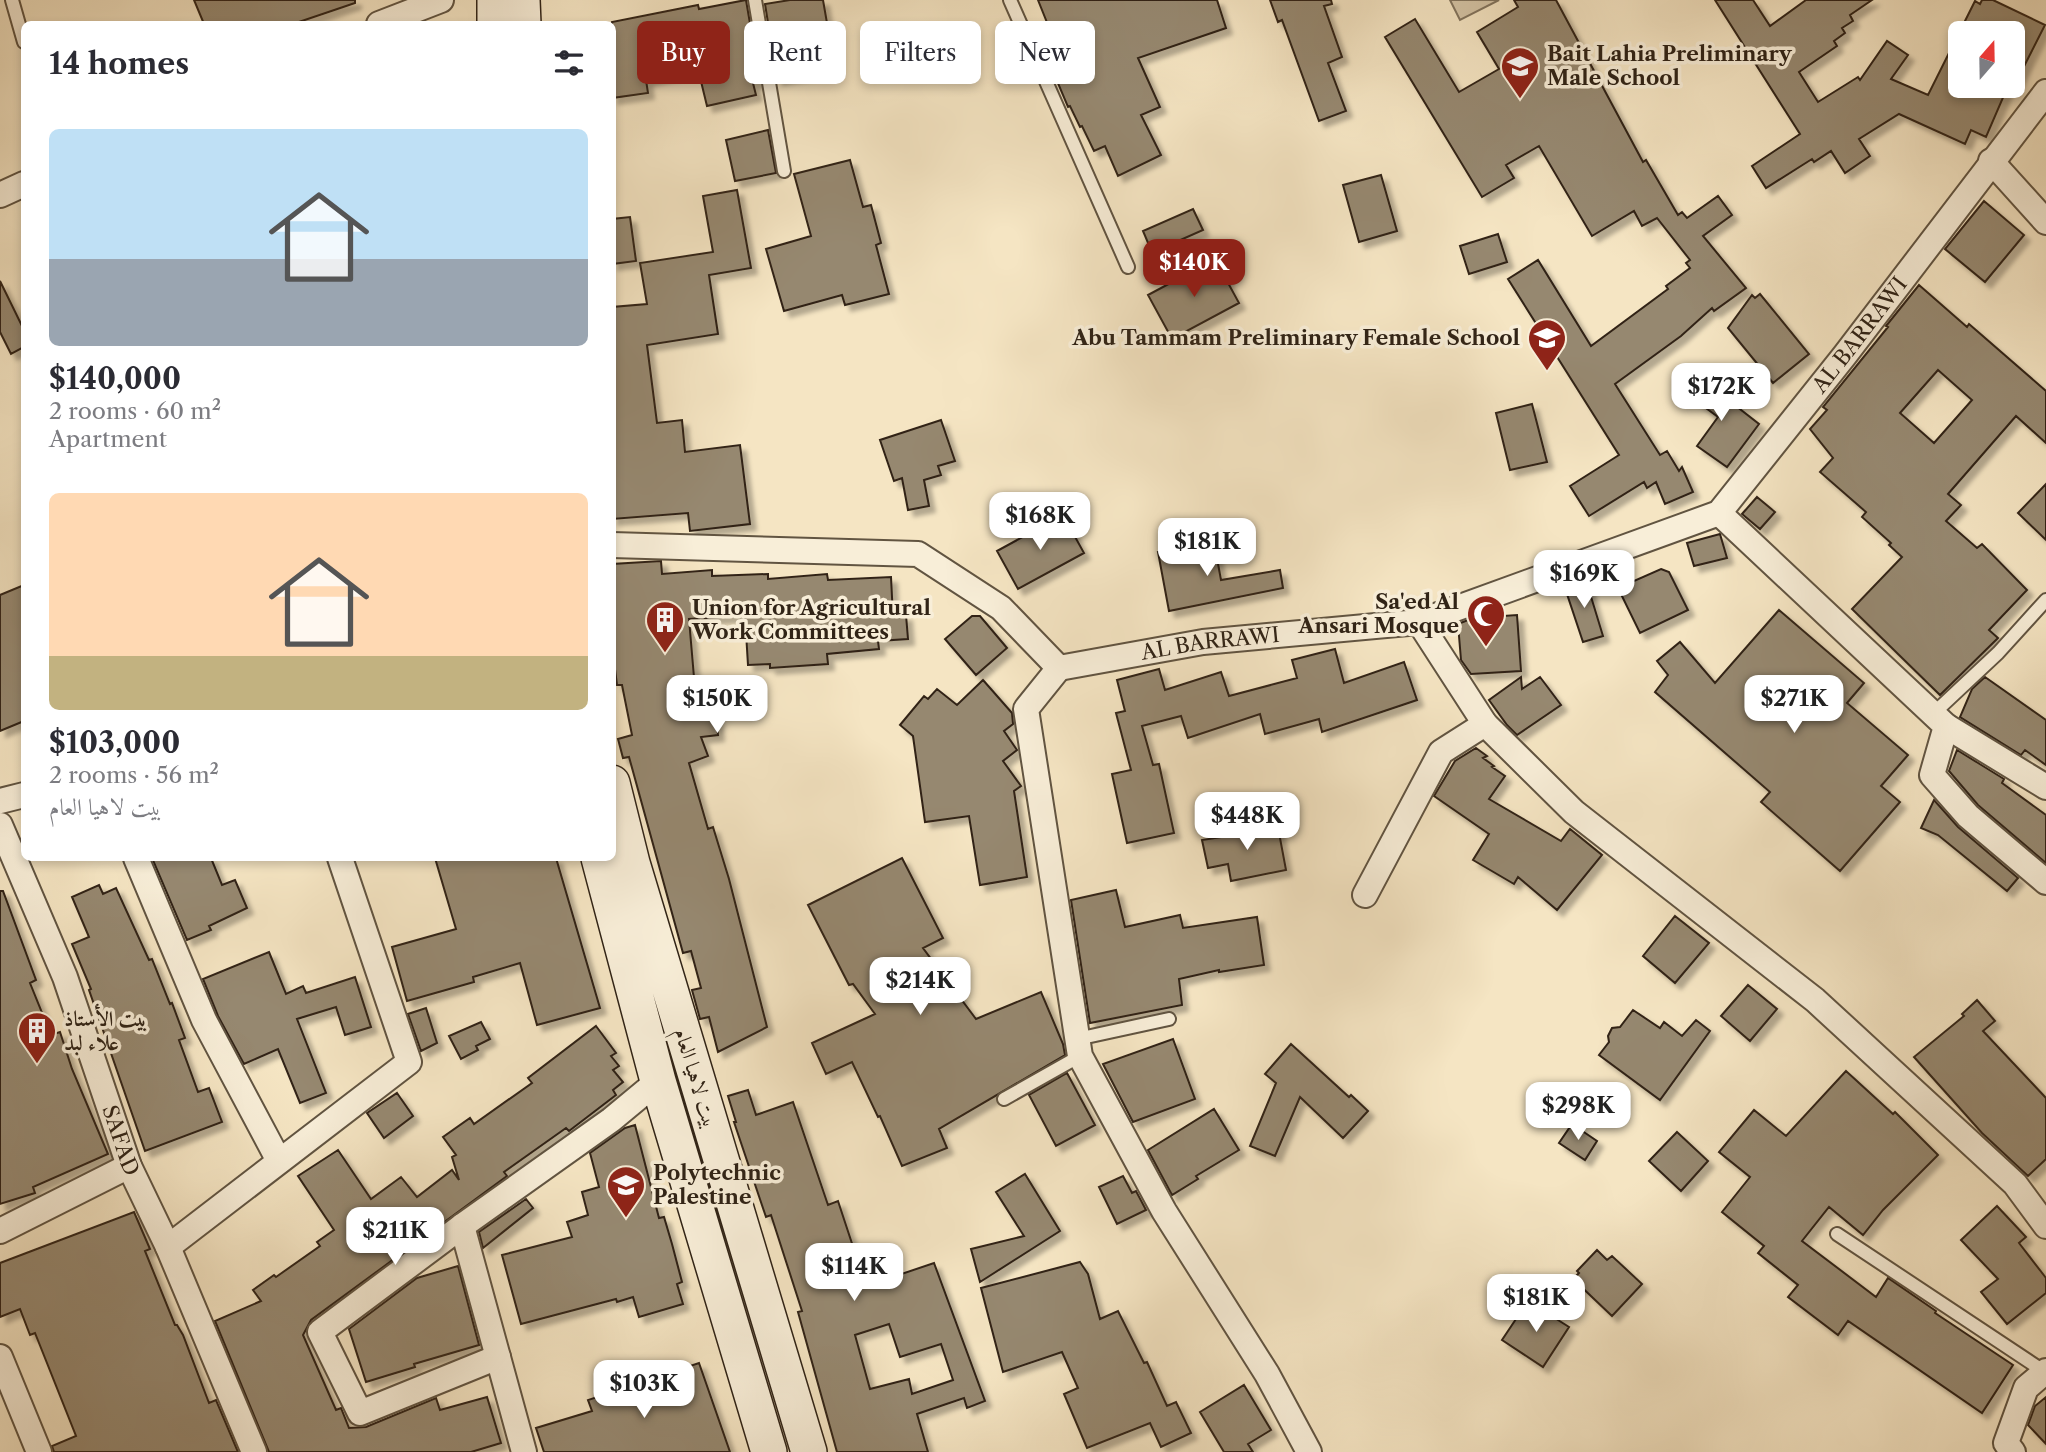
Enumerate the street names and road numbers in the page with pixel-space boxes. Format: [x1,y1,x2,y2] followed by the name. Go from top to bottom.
[1806,272,1912,398] street label: AL BARRAWI
[1138,622,1281,665] street label: AL BARRAWI
[664,1025,723,1132] street label: بيت لاهيا العام
[97,1102,145,1180] street label: SAFAD

